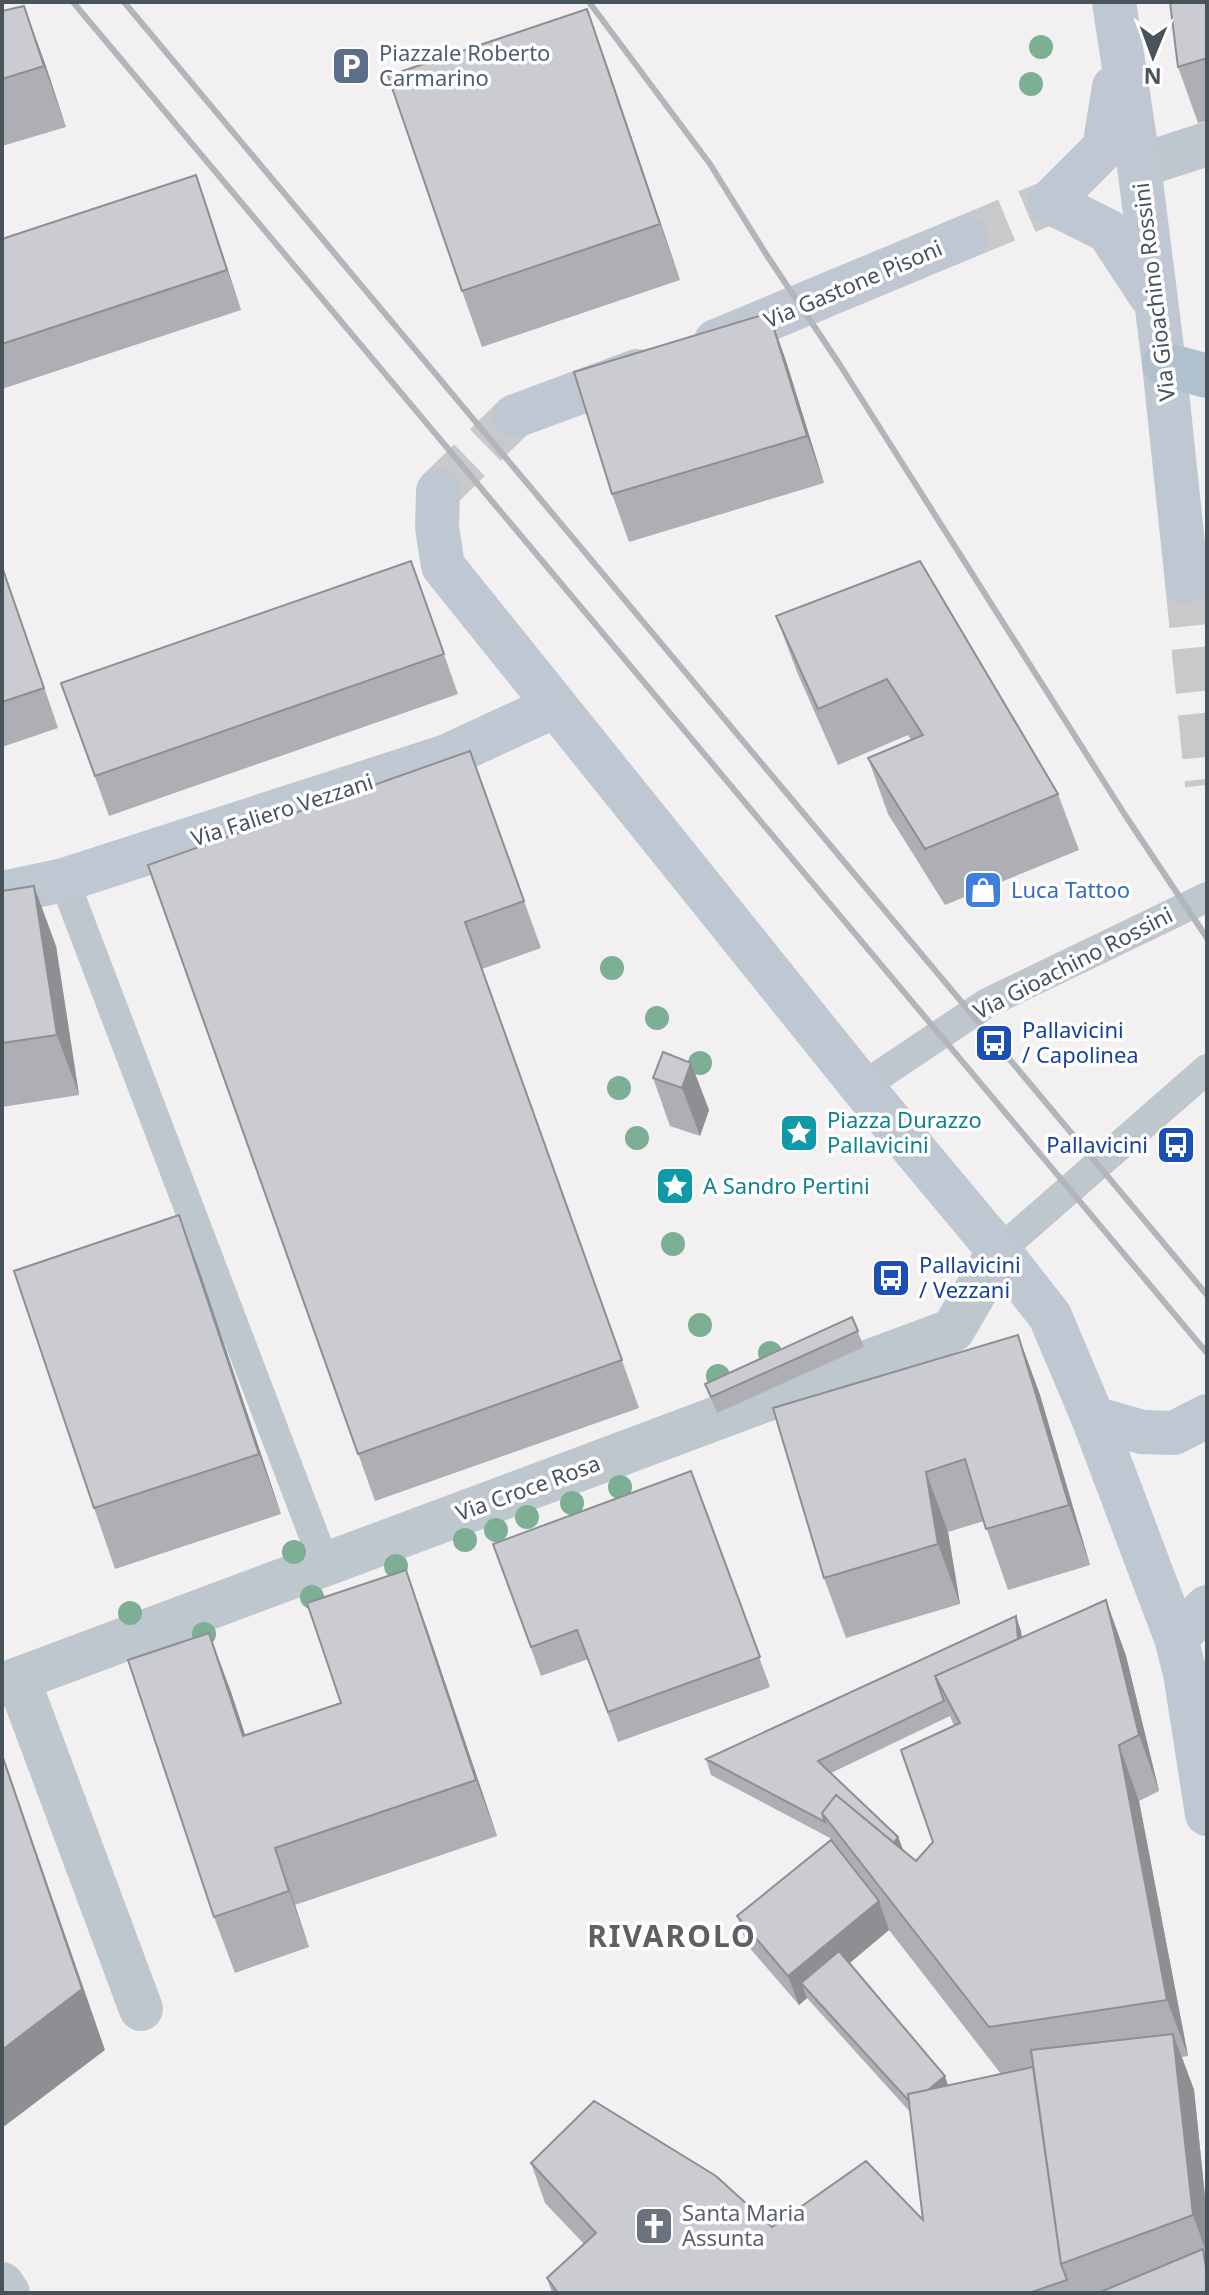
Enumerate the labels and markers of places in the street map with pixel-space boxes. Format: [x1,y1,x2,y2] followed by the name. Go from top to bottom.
[379,37,550,92] place label: Piazzale Roberto Carmarino
[330,45,372,87] parking icon: Piazzale Roberto Carmarino
[962,869,1004,911] shop icon: Luca Tattoo
[1011,874,1130,904] place label: Luca Tattoo
[1022,1014,1139,1069] place label: Pallavicini / Capolinea
[973,1022,1015,1064] bus stop icon: Pallavicini / Capolinea
[827,1104,982,1159] place label: Piazza Durazzo Pallavicini
[778,1112,820,1154] place icon: Piazza Durazzo Pallavicini
[1155,1124,1197,1166] bus stop icon: Pallavicini
[1046,1129,1148,1159] place label: Pallavicini
[654,1165,696,1207] place icon: A Sandro Pertini
[703,1170,870,1200] place label: A Sandro Pertini
[919,1249,1021,1304] place label: Pallavicini / Vezzani
[870,1257,912,1299] bus stop icon: Pallavicini / Vezzani
[682,2197,805,2252] place label: Santa Maria Assunta
[633,2205,675,2247] church icon: Santa Maria Assunta

